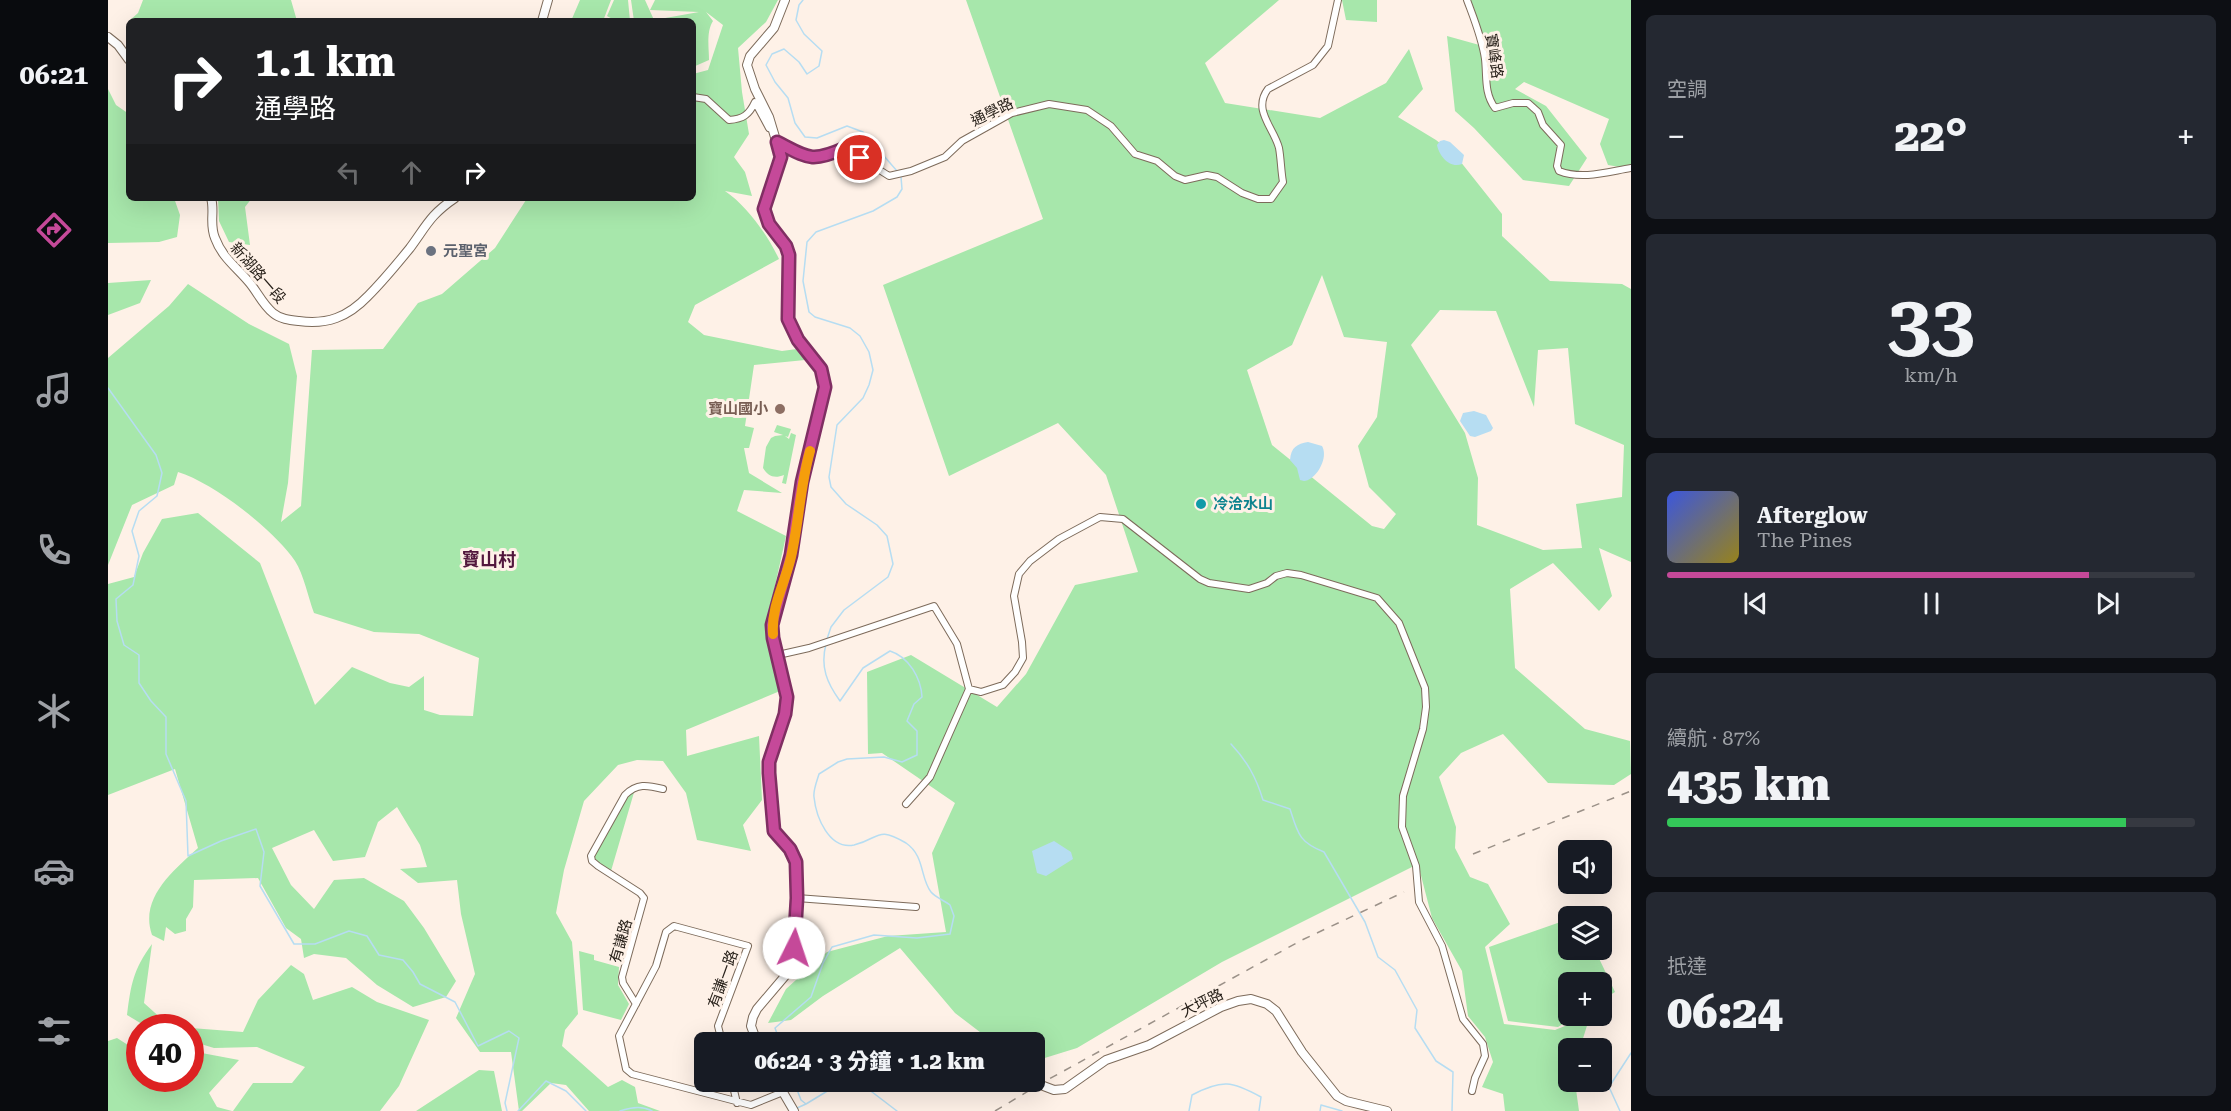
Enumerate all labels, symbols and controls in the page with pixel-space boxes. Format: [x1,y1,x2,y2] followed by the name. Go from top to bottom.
[1482,32,1506,80] street label: 寶峰路
[255,37,395,86] text: 1.1 km
[156,42,234,120] icon: right
[20,59,88,91] text: 06:21
[1667,77,1707,101] text: 空調
[255,93,336,125] text: 通學路
[968,94,1016,130] street label: 通學路
[1895,109,1968,162] text: 22°
[1667,117,1685,156] text: −
[2177,117,2195,156] text: +
[834,132,885,183] pin
[843,141,876,174] icon: arrive
[332,156,365,189] icon: left
[395,156,428,189] icon: ahead
[458,156,491,189] icon: right
[33,209,75,251] icon: directions
[227,239,289,307] street label: 新湖路一段
[443,242,488,260] place label: 元聖宮
[424,244,438,258] marker: 元聖宮
[1887,278,1975,369] text: 33
[1904,363,1958,387] text: km/h
[33,369,75,411] icon: music
[708,400,769,418] place label: 寶山國小
[773,402,787,416] marker: 寶山國小
[1213,495,1273,513] place label: 冷洽水山
[1194,497,1208,511] marker: 冷洽水山
[1757,503,1868,528] text: Afterglow
[1757,528,1852,552] text: The Pines
[33,529,75,571] icon: phone
[462,549,516,570] district label: 寶山村
[1739,587,1772,620] icon: previous
[1915,587,1948,620] icon: pause
[2091,587,2124,620] icon: next
[33,690,75,732] icon: climate
[1667,726,1760,750] text: 續航 · 87%
[1667,758,1830,811] text: 435 km
[1558,840,1612,1092] map controls
[1558,840,1612,894] button: sound
[33,850,75,892] icon: car
[1558,906,1612,960] button: layers
[762,916,826,980] position arrow
[606,917,636,965] street label: 有謙路
[704,948,742,1010] street label: 有謙一路
[1667,954,1707,978] text: 抵達
[1558,972,1612,1026] button: +
[1178,985,1226,1021] street label: 大坪路
[1667,986,1783,1039] text: 06:24
[33,1010,75,1052] icon: filters
[126,1014,204,1092] speed limit sign: 40
[1558,1038,1612,1092] button: −
[754,1049,985,1074] text: 06:24 · 3 分鐘 · 1.2 km

